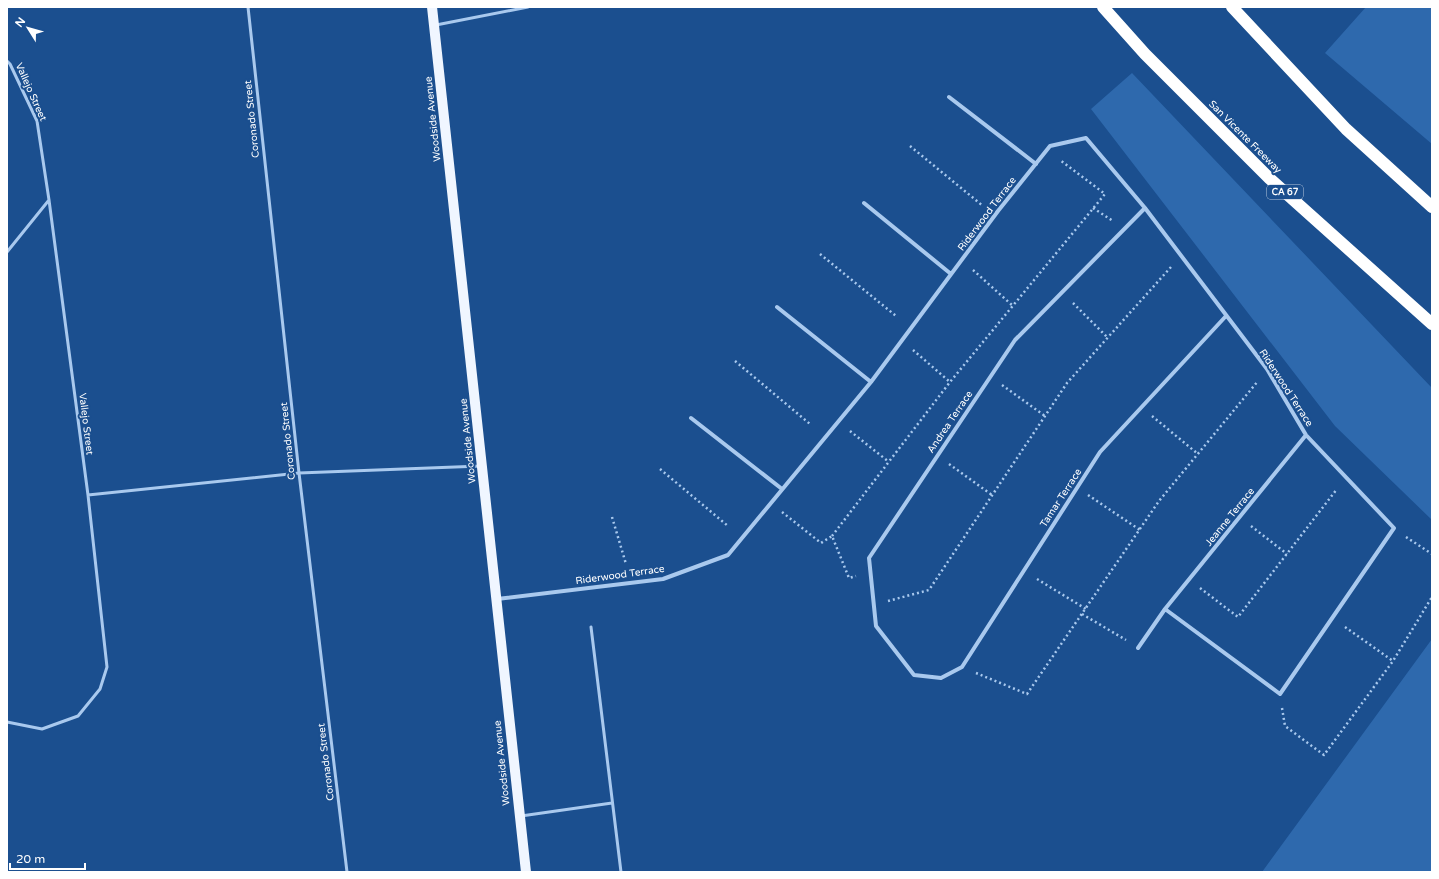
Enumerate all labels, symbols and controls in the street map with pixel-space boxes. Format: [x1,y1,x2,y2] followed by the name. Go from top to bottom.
[8,8,48,48] north arrow
[13,15,28,30] text: N
[13,61,49,123] street label: Vallejo Street
[423,75,443,162] street label: Woodside Avenue
[242,79,262,158] street label: Coronado Street
[1206,98,1284,176] street label: San Vicente Freeway
[955,174,1019,253] street label: Riderwood Terrace
[1267,185,1303,199] road number: CA 67
[1257,347,1316,429] street label: Riderwood Terrace
[925,388,975,455] street label: Andrea Terrace
[76,392,96,456] street label: Vallejo Street
[458,397,478,484] street label: Woodside Avenue
[278,401,298,480] street label: Coronado Street
[1038,466,1085,530] street label: Tamar Terrace
[1203,485,1257,549] street label: Jeanne Terrace
[575,563,666,587] street label: Riderwood Terrace
[492,719,512,806] street label: Woodside Avenue
[315,722,337,801] street label: Coronado Street
[10,845,85,871] scale bar
[16,852,45,866] text: 20 m

